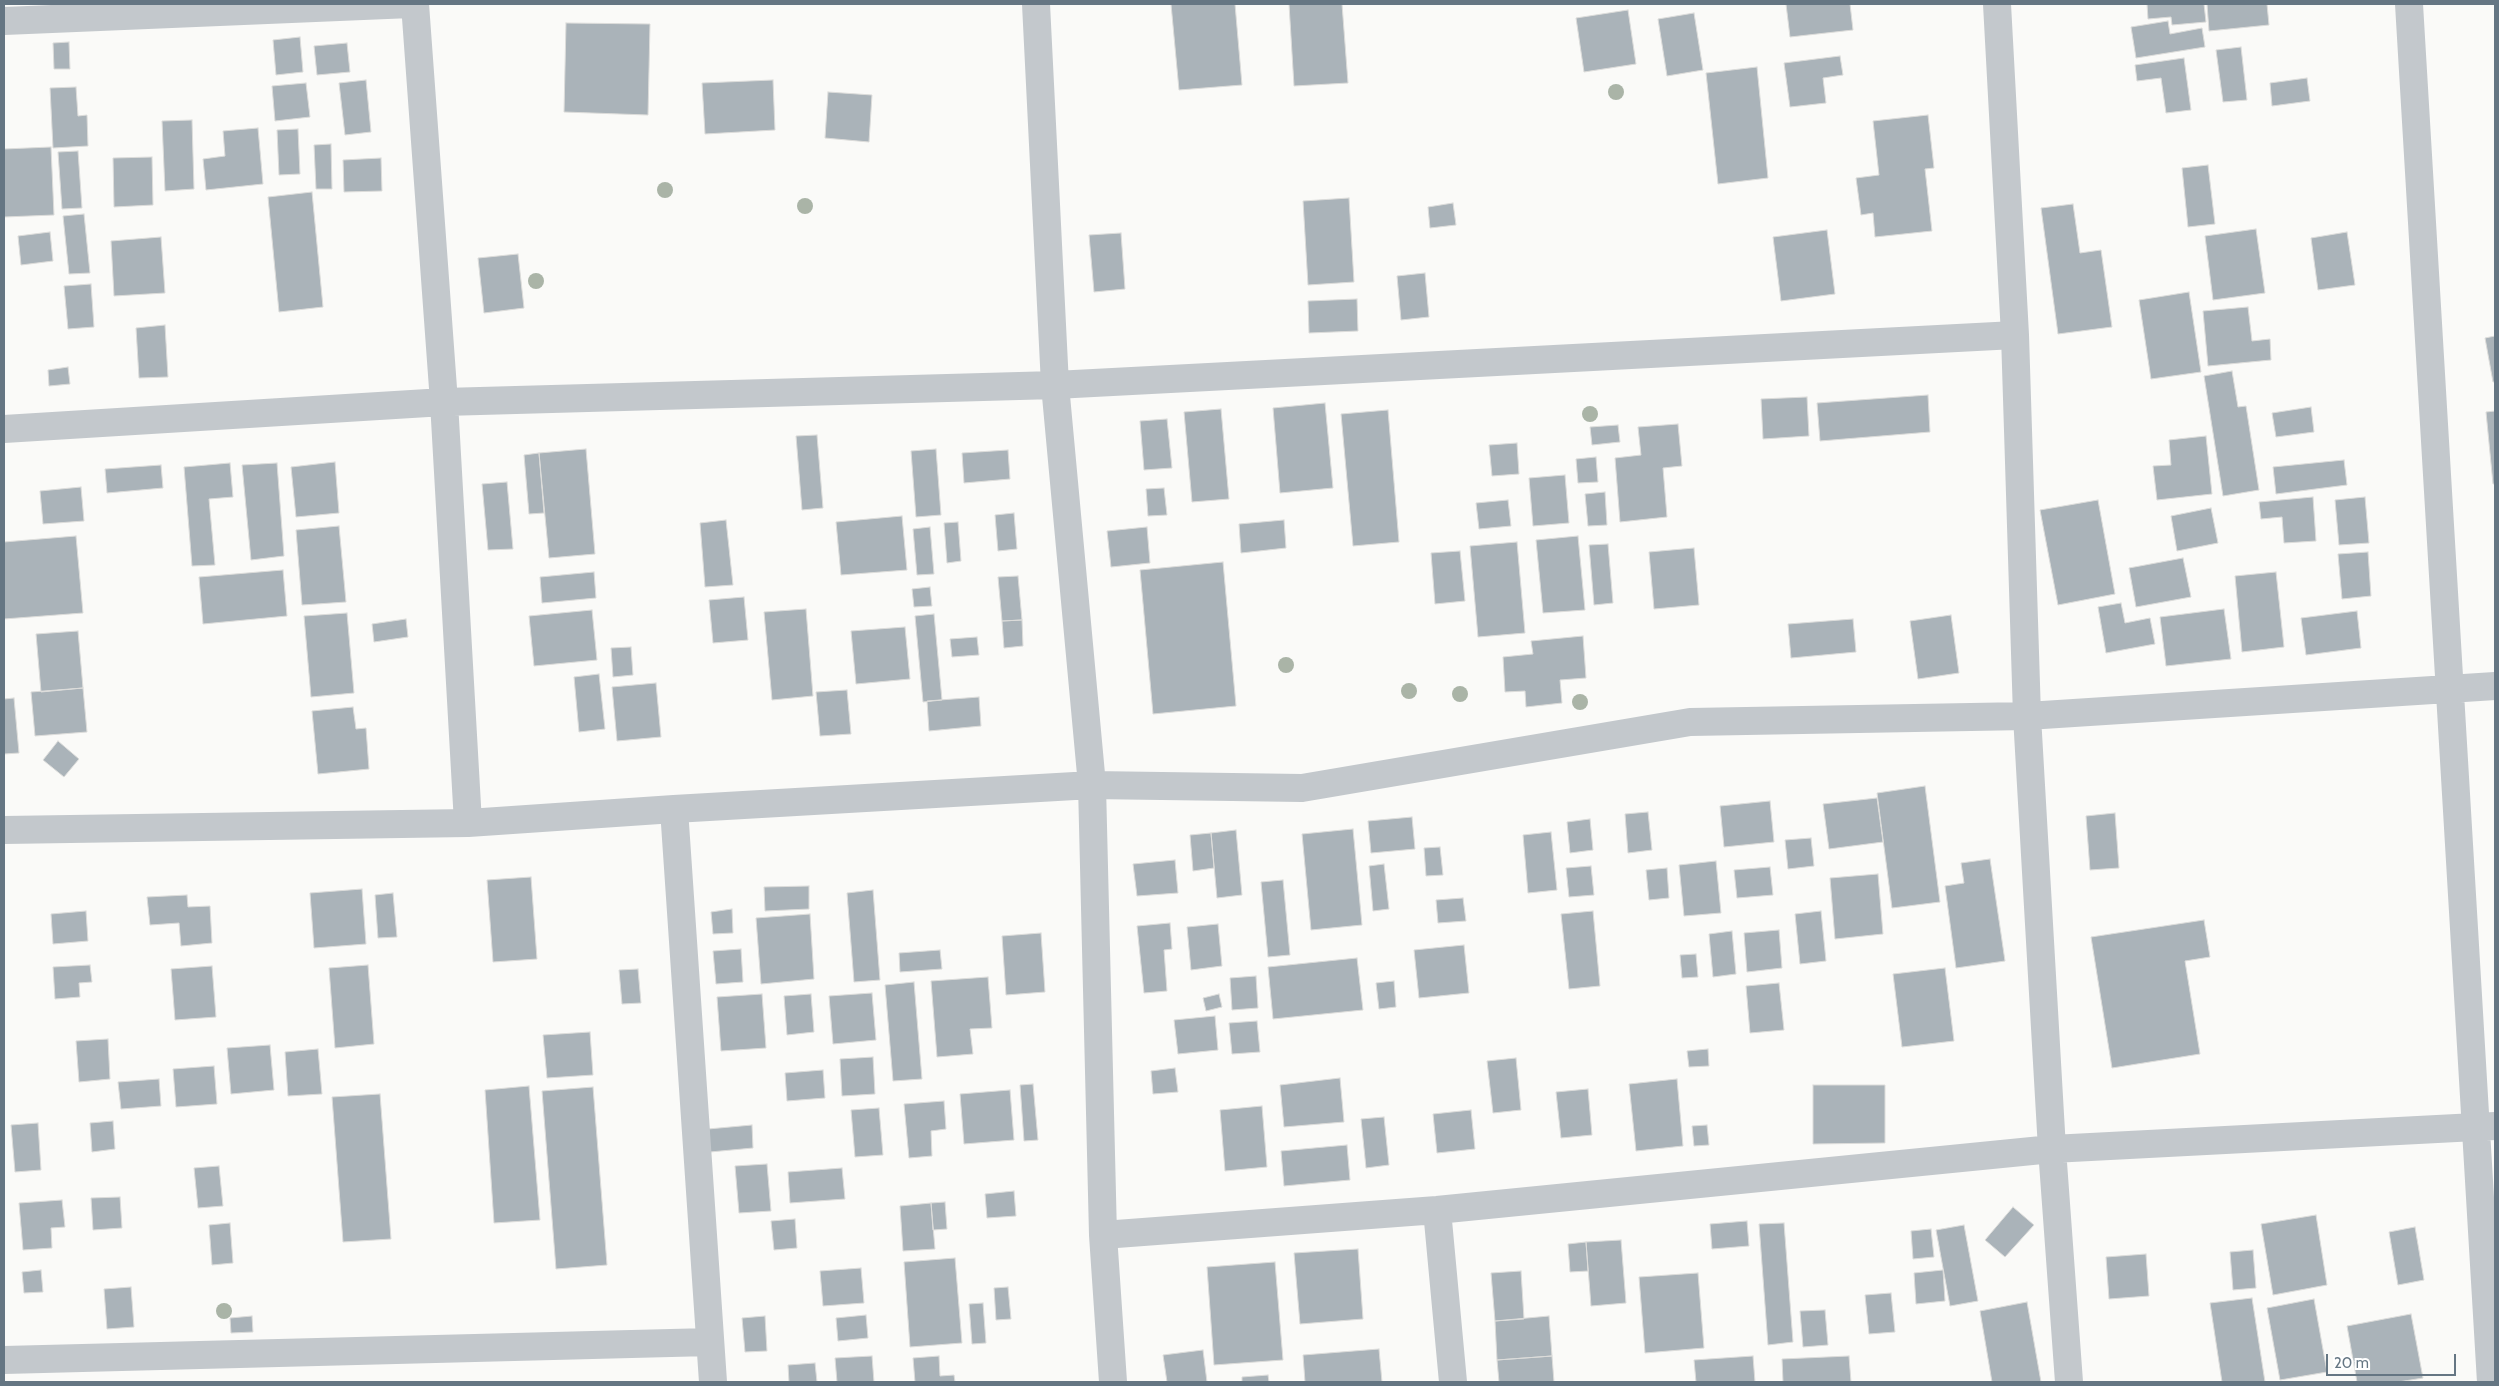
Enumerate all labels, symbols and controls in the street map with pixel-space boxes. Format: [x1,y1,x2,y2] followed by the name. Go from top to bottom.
[2329,1344,2459,1376] scale bar
[2334,1354,2369,1372] text: 20 m

